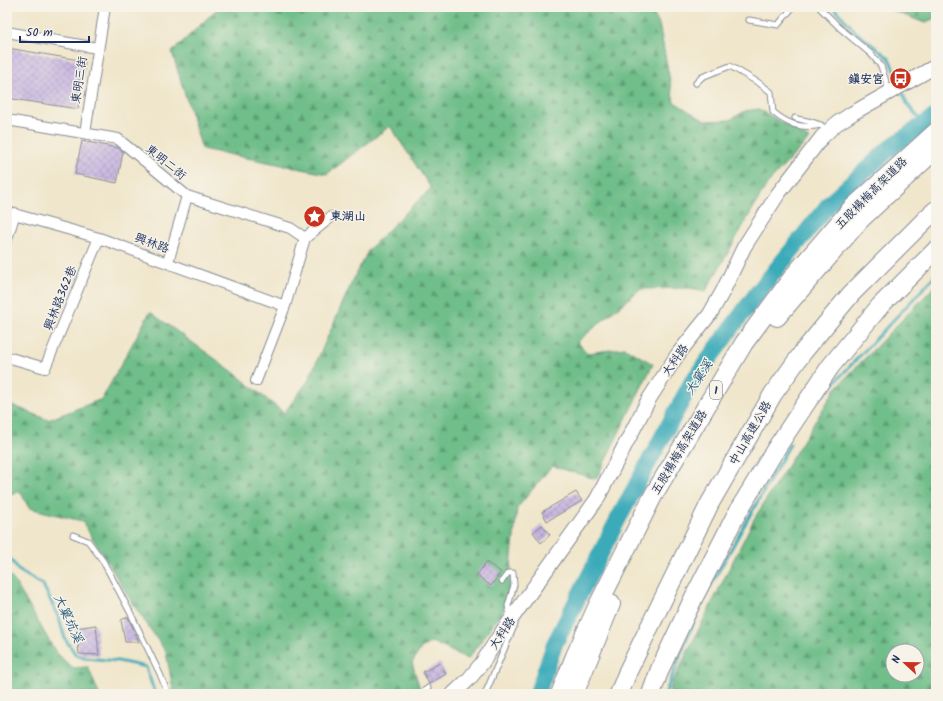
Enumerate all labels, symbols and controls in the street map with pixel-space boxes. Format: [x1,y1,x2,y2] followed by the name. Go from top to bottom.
[20,18,89,44] scale bar
[26,23,53,42] text: 50 m
[66,55,93,105] street label: 東明三街
[887,66,913,92] bus stop icon: 鎮安宮
[848,70,884,89] place label: 鎮安宮
[141,140,190,185] street label: 東明二街
[831,153,912,234] street label: 五股楊梅高架道路
[302,203,328,229] place icon: 東湖山
[330,207,366,226] place label: 東湖山
[132,228,172,259] street label: 興林路
[39,263,82,334] street label: 興林路362巷
[657,340,694,380] street label: 大科路
[680,355,719,400] water label: 大窠溪
[710,381,722,399] road number: 1
[724,397,777,469] street label: 中山高速公路
[647,406,712,498] street label: 五股楊梅高架道路
[47,591,89,648] water label: 大窠坑溪
[484,613,520,654] street label: 大科路
[885,643,925,683] north arrow
[887,653,906,666] text: N

